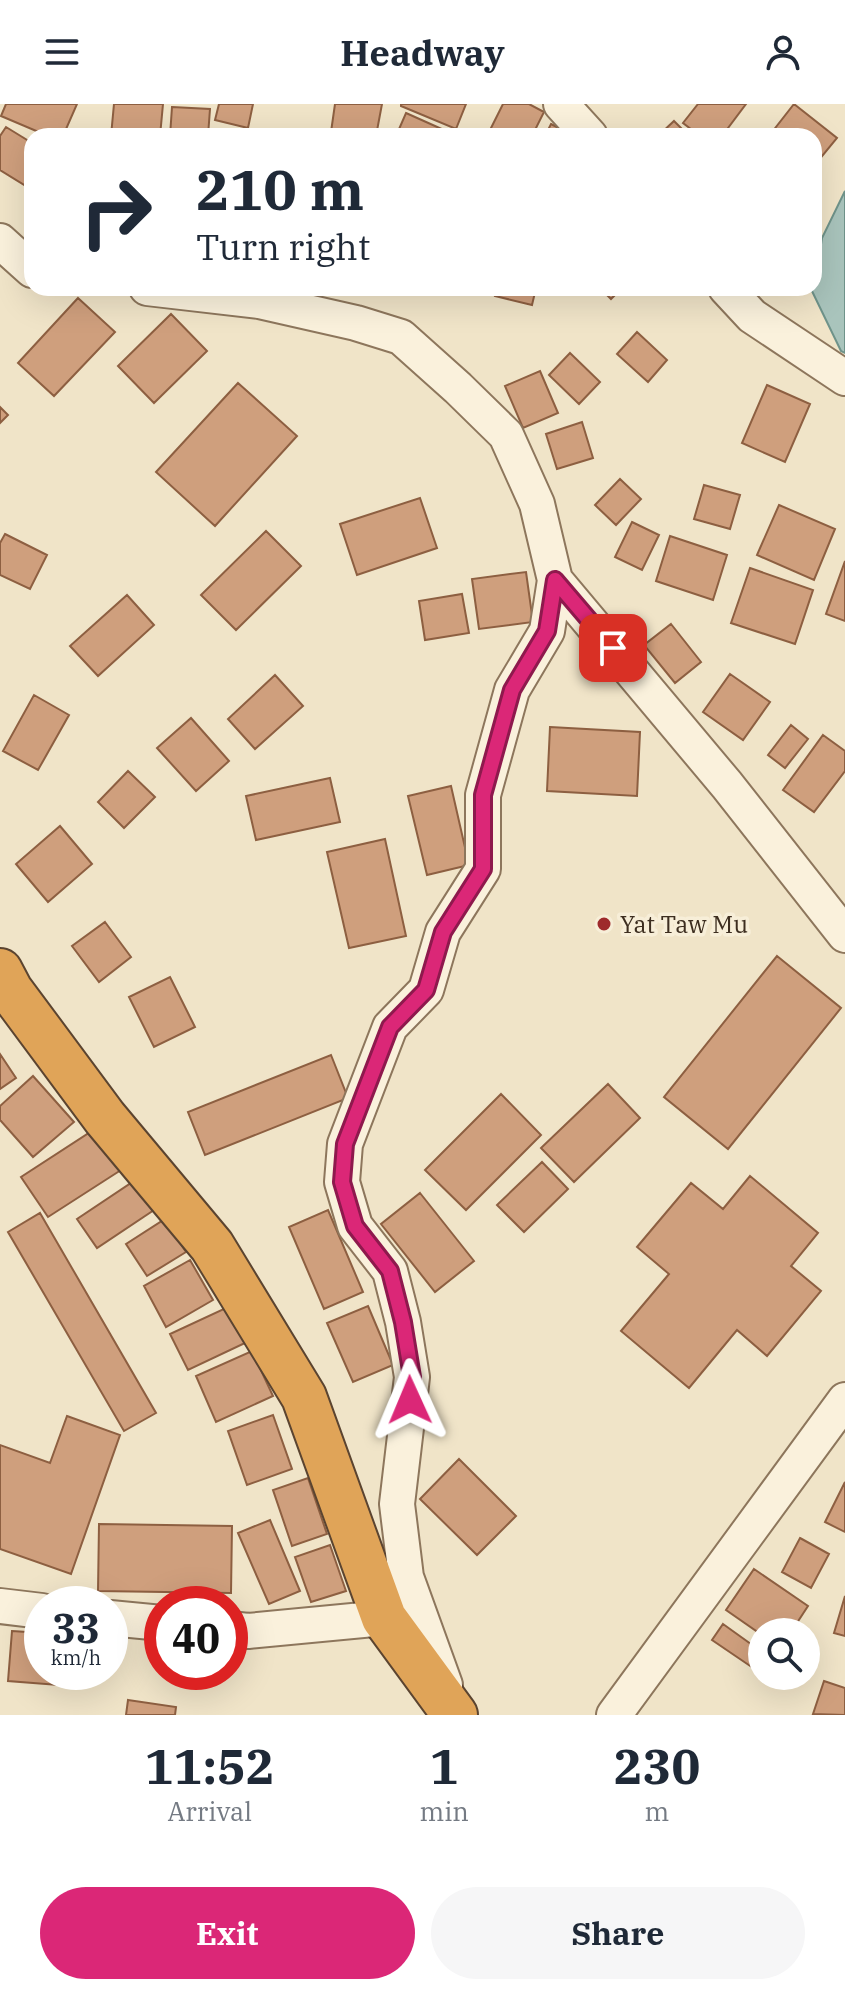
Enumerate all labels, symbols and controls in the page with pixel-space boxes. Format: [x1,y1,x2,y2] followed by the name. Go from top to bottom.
[340,29,505,76] text: Headway
[40,30,84,74] icon: menu
[761,30,805,74] icon: person
[196,153,364,225] text: 210 m
[64,160,168,264] icon: right
[196,223,370,270] text: Turn right
[579,614,647,682] pin
[591,626,635,670] icon: arrive
[620,908,748,940] place label: Yat Taw Mu
[595,915,613,933] marker: Yat Taw Mu
[368,1358,452,1442] position arrow
[144,1586,248,1690] speed limit sign: 40
[52,1602,100,1654] text: 33
[748,1618,820,1690] map controls
[748,1618,820,1690] button: search
[51,1644,101,1671] text: km/h
[145,1735,275,1797] text: 11:52
[430,1735,459,1797] text: 1
[614,1735,700,1797] text: 230
[167,1794,252,1828] text: Arrival
[419,1794,469,1828] text: min
[645,1794,669,1828] text: m
[40,1887,415,1979] button: Exit
[431,1887,805,1979] button: Share

